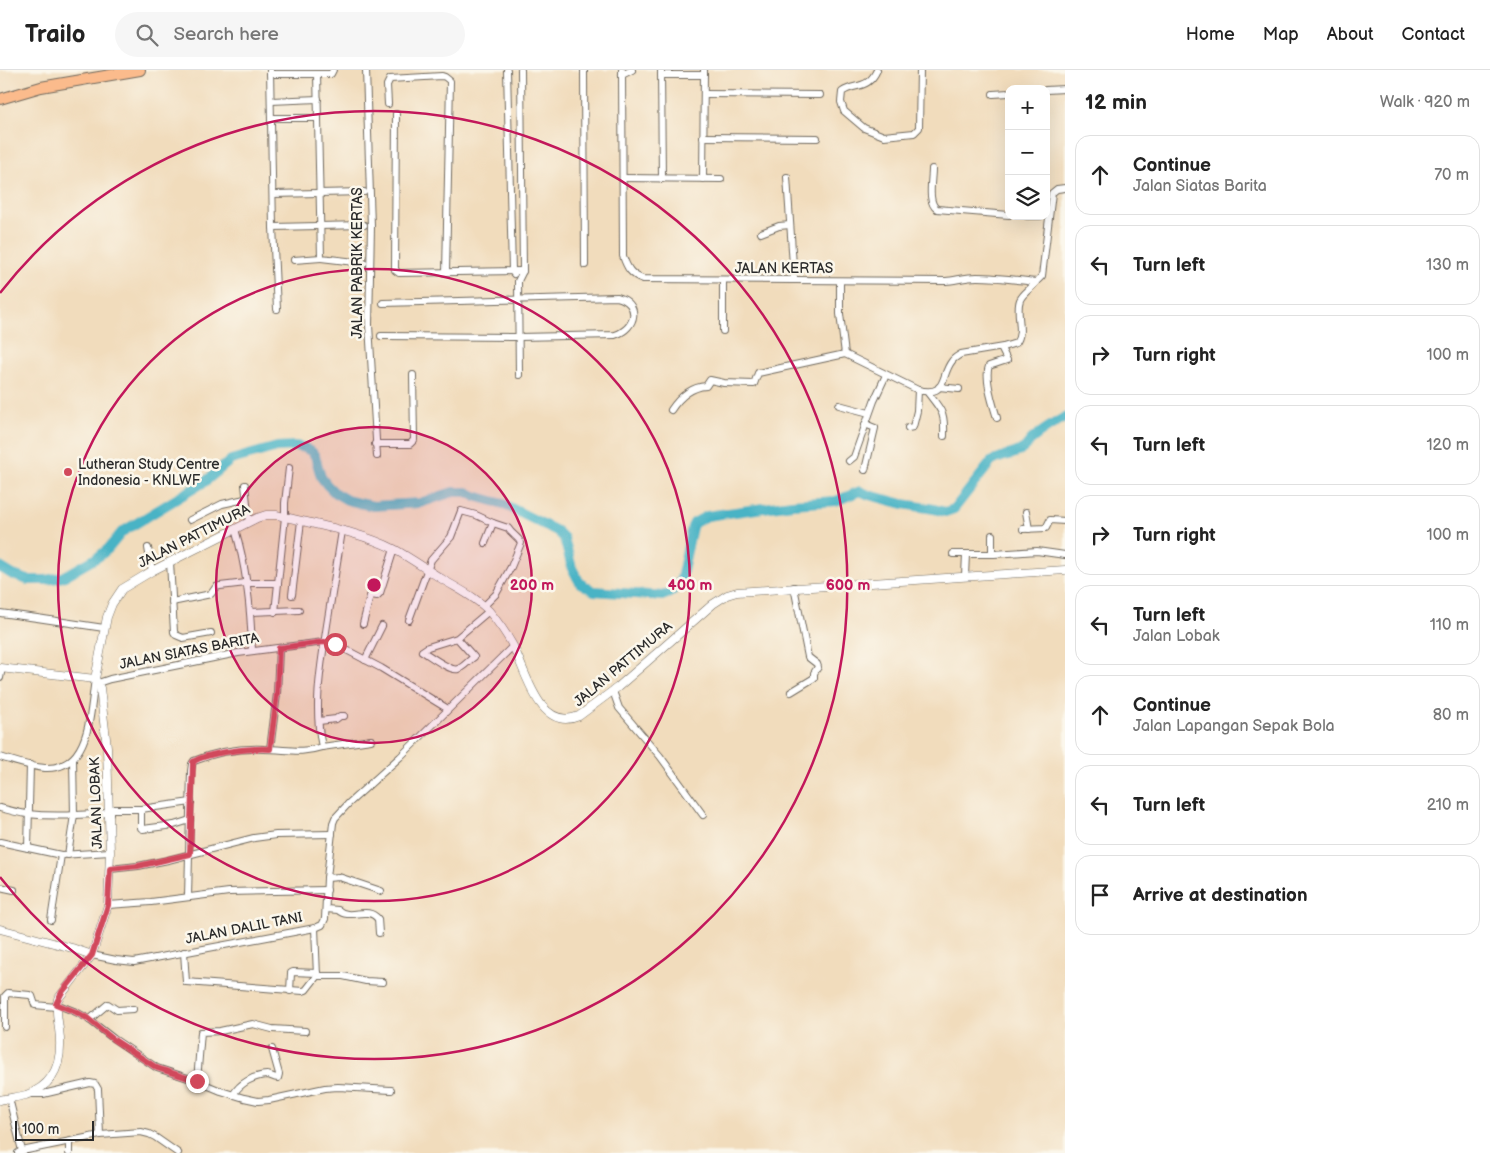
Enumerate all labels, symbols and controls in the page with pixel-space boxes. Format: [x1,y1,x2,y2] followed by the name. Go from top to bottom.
[115,12,465,57] search box
[25,20,85,49] text: Trailo
[133,21,161,49] icon: search
[173,23,279,46] text: Search here
[1186,24,1235,45] text: Home
[1263,24,1299,45] text: Map
[1327,24,1374,45] text: About
[1402,24,1465,45] text: Contact
[1005,85,1050,220] map controls
[1005,85,1050,130] button: +
[1085,90,1147,115] text: 12 min
[1380,93,1470,112] text: Walk · 920 m
[1005,130,1050,175] button: −
[1133,154,1211,177] text: Continue
[1086,161,1114,189] icon: ahead
[1434,166,1469,185] text: 70 m
[1005,175,1050,220] button: layers
[1133,177,1267,196] text: Jalan Siatas Barita
[349,187,366,339] street label: JALAN PABRIK KERTAS
[1086,251,1114,279] icon: left
[1133,254,1205,277] text: Turn left
[1426,256,1469,275] text: 130 m
[735,260,833,277] street label: JALAN KERTAS
[1086,341,1114,369] icon: right
[1133,344,1216,367] text: Turn right
[1426,346,1469,365] text: 100 m
[1086,431,1114,459] icon: left
[1133,434,1205,457] text: Turn left
[1426,436,1469,455] text: 120 m
[78,456,220,489] place label: Lutheran Study Centre Indonesia - KNLWF
[62,466,74,478] marker: Lutheran Study Centre Indonesia - KNLWF
[135,500,253,572] street label: JALAN PATTIMURA
[1086,521,1114,549] icon: right
[1133,524,1216,547] text: Turn right
[1426,526,1469,545] text: 100 m
[365,576,383,594] centre of rings
[510,576,554,595] text: 200 m
[668,576,712,595] text: 400 m
[826,576,871,595] text: 600 m
[1133,604,1205,627] text: Turn left
[1086,611,1114,639] icon: left
[1430,616,1469,635] text: 110 m
[570,618,676,710] street label: JALAN PATTIMURA
[1133,627,1220,646] text: Jalan Lobak
[118,629,261,673] street label: JALAN SIATAS BARITA
[324,633,347,656] route start
[1133,694,1211,717] text: Continue
[1086,701,1114,729] icon: ahead
[1433,706,1469,725] text: 80 m
[1133,717,1335,736] text: Jalan Lapangan Sepak Bola
[86,756,106,849] street label: JALAN LOBAK
[1086,791,1114,819] icon: left
[1133,794,1205,817] text: Turn left
[1427,796,1469,815] text: 210 m
[1086,881,1114,909] icon: arrive
[1133,884,1308,907] text: Arrive at destination
[184,908,304,948] street label: JALAN DALIL TANI
[186,1070,209,1093] route end
[15,1118,94,1141] scale bar
[22,1121,59,1138] text: 100 m

